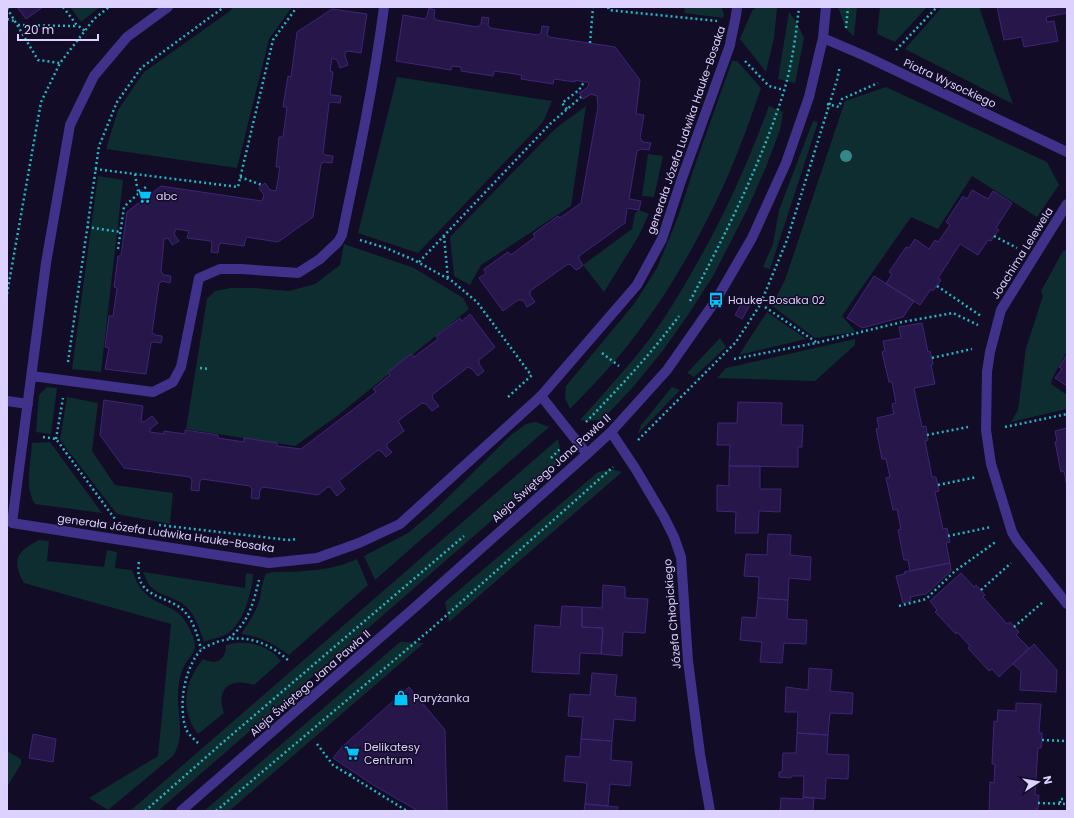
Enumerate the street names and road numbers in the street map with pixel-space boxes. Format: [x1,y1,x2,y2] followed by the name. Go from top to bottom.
[643,24,729,236] street label: generała Józefa Ludwika Hauke-Bosaka
[901,54,999,112] street label: Piotra Wysockiego
[987,204,1057,302] street label: Joachima Lelewela
[488,410,614,526] street label: Aleja Świętego Jana Pawła II
[56,510,276,556] street label: generała Józefa Ludwika Hauke-Bosaka
[659,558,685,670] street label: Józefa Chłopickiego
[246,626,374,740] street label: Aleja Świętego Jana Pawła II

